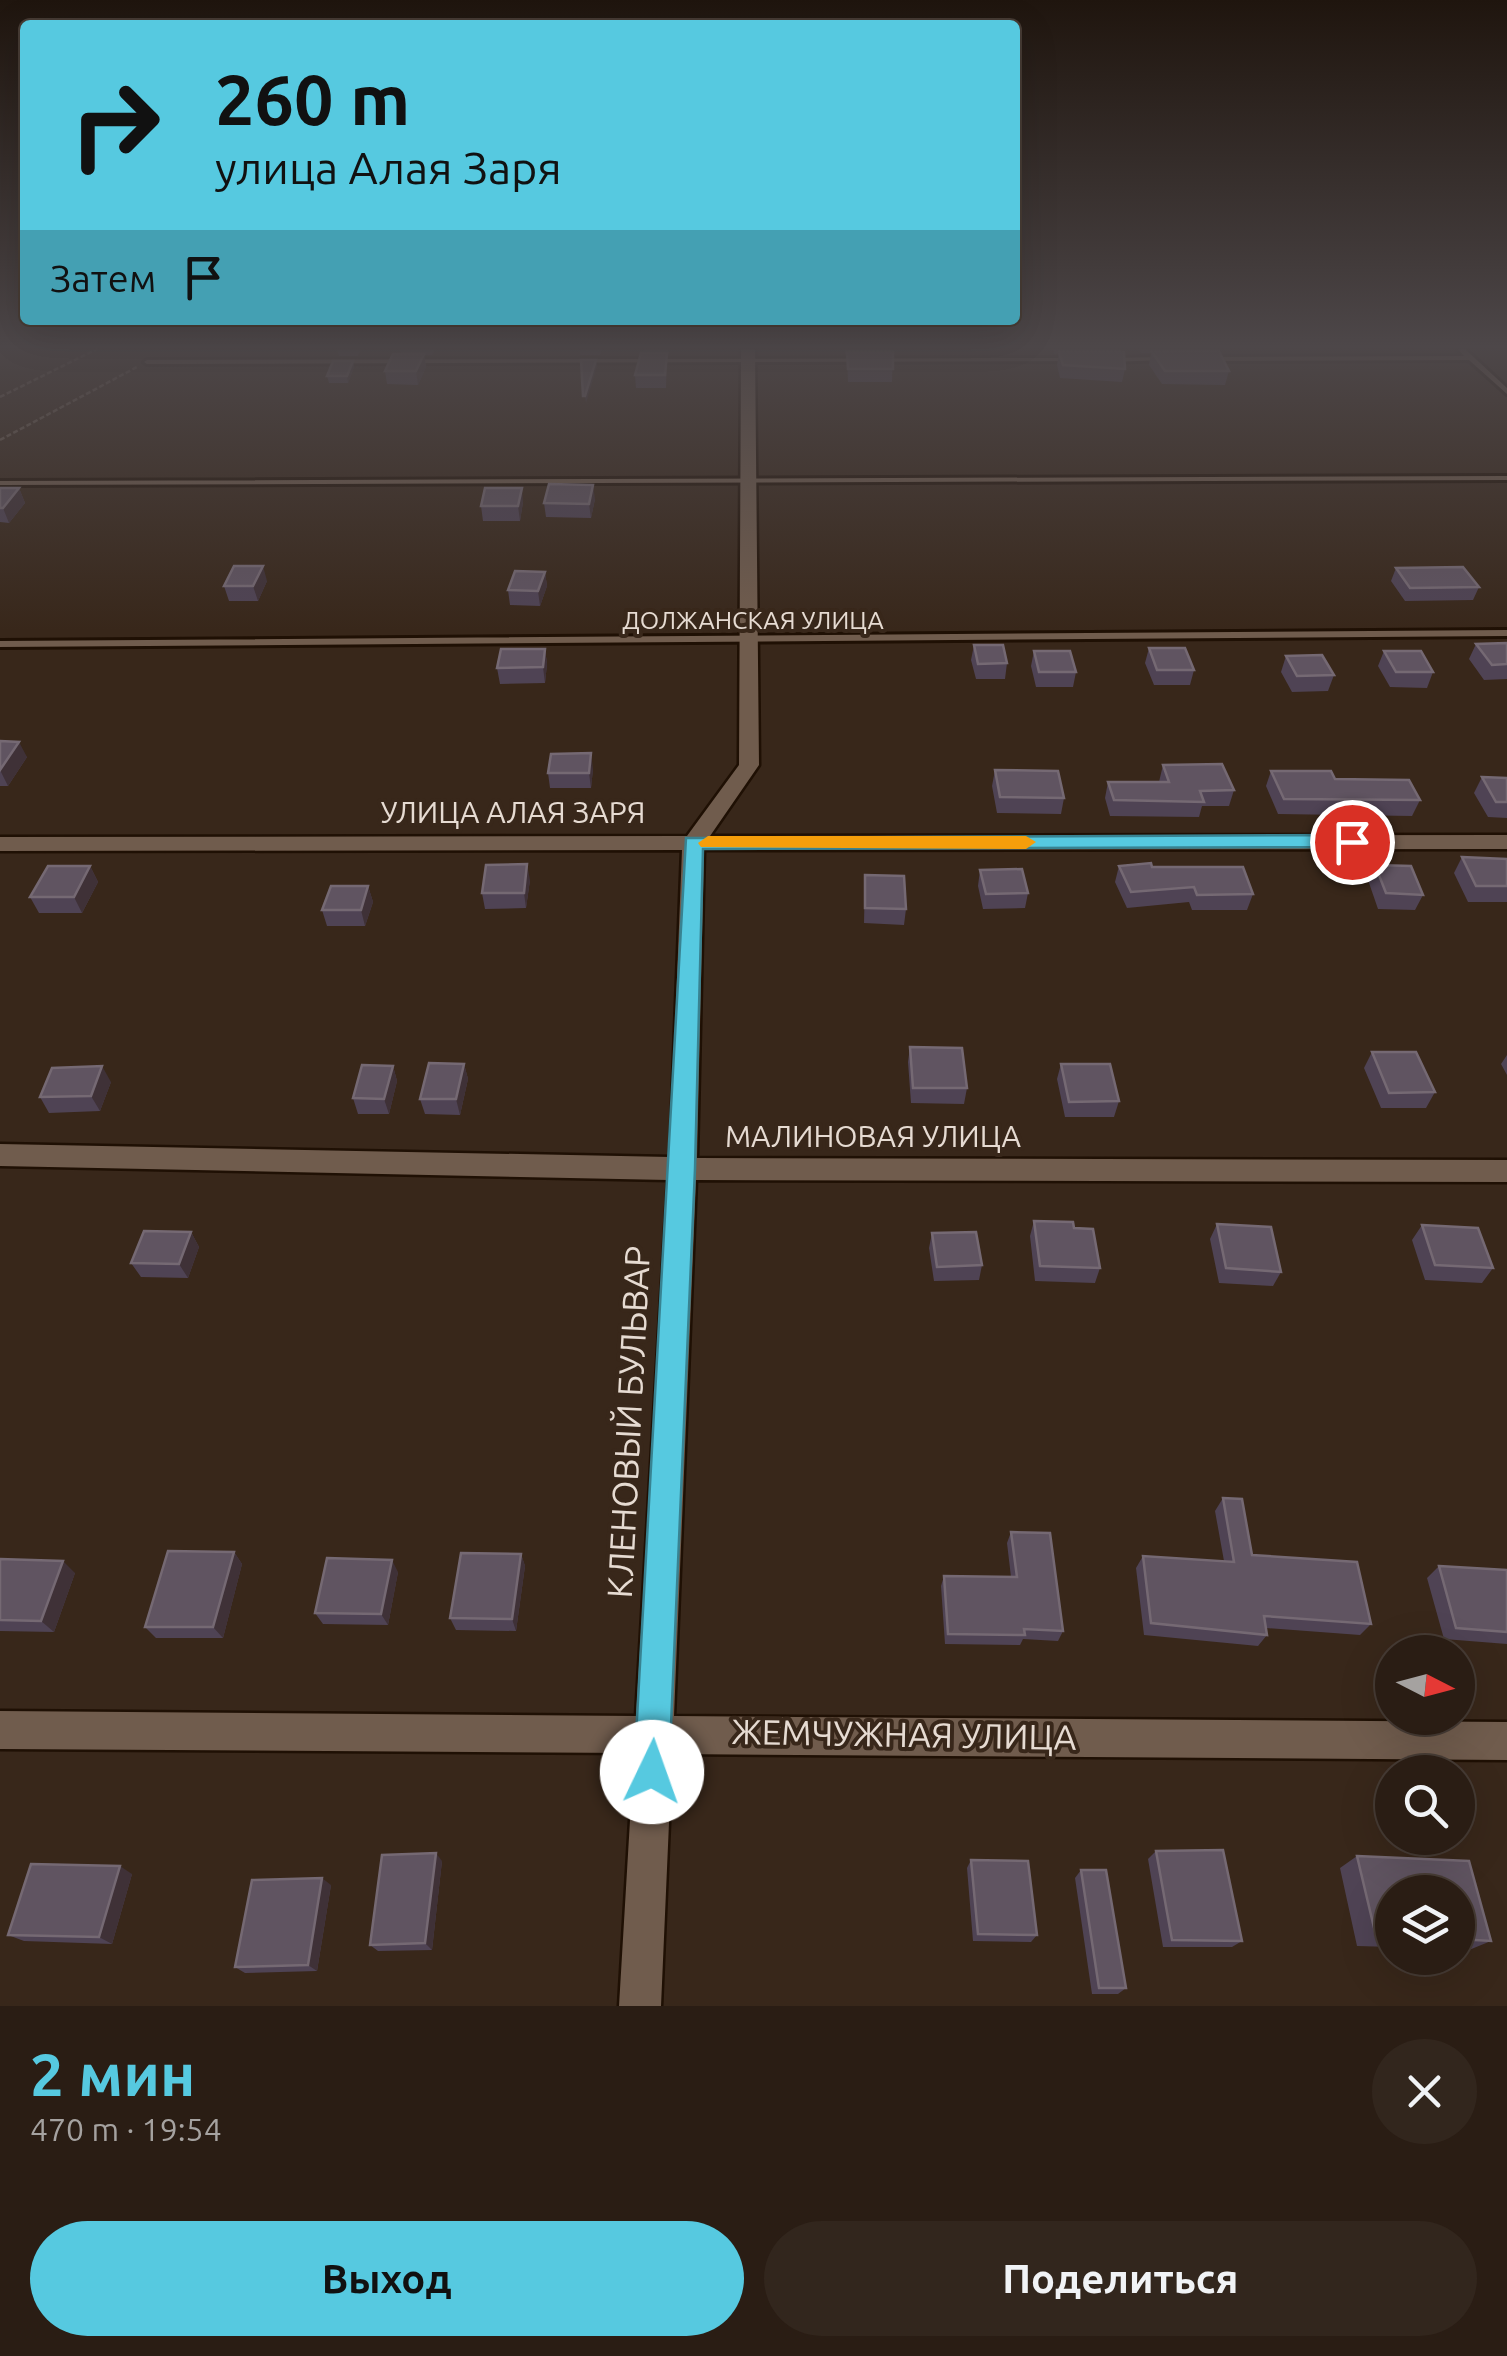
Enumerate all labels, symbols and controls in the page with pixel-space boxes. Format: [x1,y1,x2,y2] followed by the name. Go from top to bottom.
[50,60,180,190] icon: right
[215,60,410,138] text: 260 m
[215,142,562,193] text: улица Алая Заря
[176,250,231,305] icon: arrive
[50,257,156,299] text: Затем
[622,606,884,634] street label: ДОЛЖАНСКАЯ УЛИЦА
[380,795,646,829] street label: УЛИЦА АЛАЯ ЗАРЯ
[1310,800,1395,885] pin
[1325,815,1380,870] icon: arrive
[725,1119,1021,1153] street label: МАЛИНОВАЯ УЛИЦА
[599,1245,657,1599] street label: КЛЕНОВЫЙ БУЛЬВАР
[1375,1635,1475,1735] north arrow
[1375,1635,1475,1975] map controls
[731,1711,1077,1757] street label: ЖЕМЧУЖНАЯ УЛИЦА
[600,1720,704,1824] position arrow
[1375,1755,1475,1855] button: search
[1375,1875,1475,1975] button: layers
[1372,2039,1477,2144] button: close
[30,2040,195,2107] text: 2 мин
[30,2111,222,2147] text: 470 m · 19:54
[30,2221,744,2336] button: Выход
[764,2221,1477,2336] button: Поделиться

